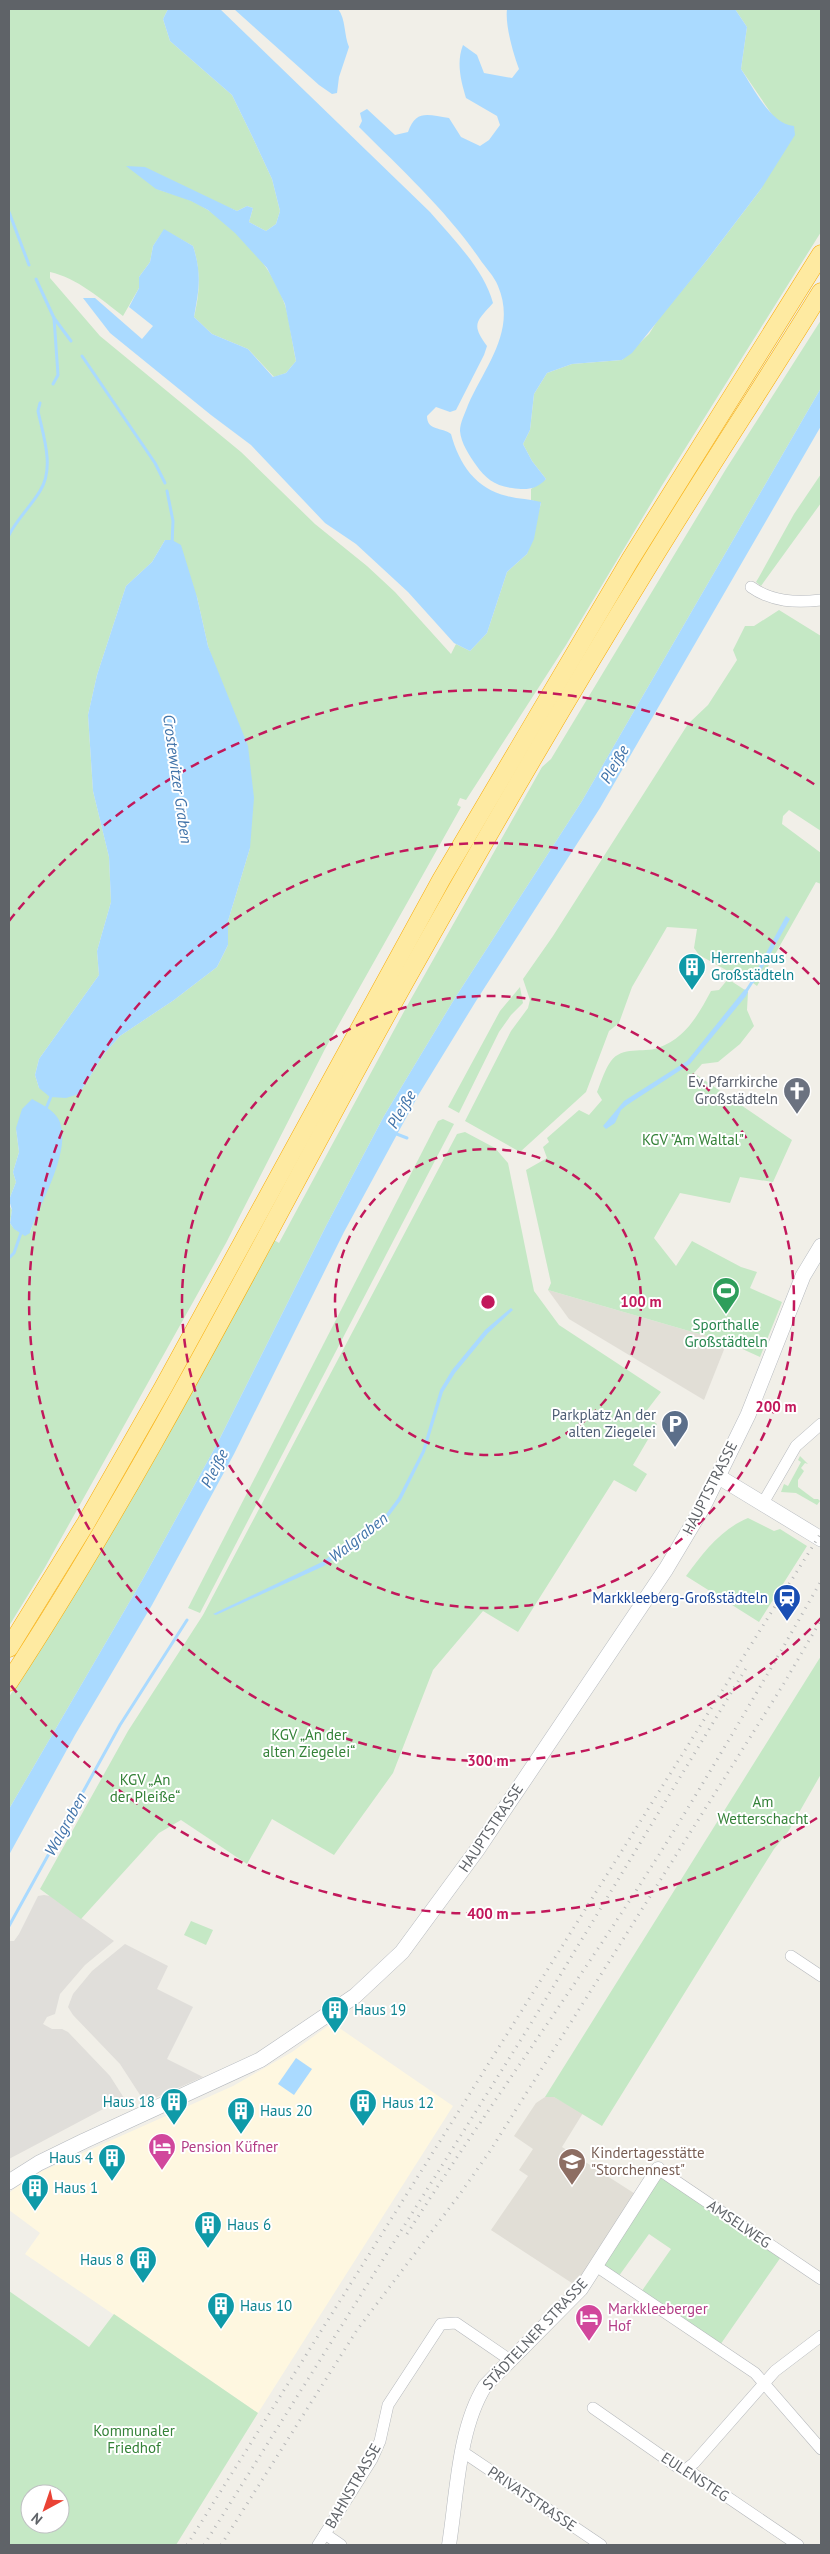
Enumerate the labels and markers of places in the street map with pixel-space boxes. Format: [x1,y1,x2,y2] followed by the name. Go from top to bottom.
[711,948,794,984] place label: Herrenhaus Großstädteln
[677,952,707,991] building icon: Herrenhaus Großstädteln
[688,1072,778,1108] place label: Ev. Pfarrkirche Großstädteln
[782,1076,812,1115] church icon: Ev. Pfarrkirche Großstädteln
[711,1276,741,1315] sports icon: Sporthalle Großstädteln
[479,1293,497,1311] centre of rings
[684,1315,768,1351] place label: Sporthalle Großstädteln
[552,1405,656,1441] place label: Parkplatz An der alten Ziegelei
[660,1409,690,1448] parking icon: Parkplatz An der alten Ziegelei
[772,1583,802,1622] station icon: Markkleeberg-Großstädteln
[592,1588,768,1607] place label: Markkleeberg-Großstädteln
[320,1995,350,2034] building icon: Haus 19
[354,2000,406,2019] place label: Haus 19
[159,2087,189,2126] building icon: Haus 18
[348,2088,378,2127] building icon: Haus 12
[103,2092,155,2111] place label: Haus 18
[382,2093,434,2112] place label: Haus 12
[226,2096,256,2135] building icon: Haus 20
[260,2101,312,2120] place label: Haus 20
[147,2132,177,2171] hotel icon: Pension Küfner
[181,2137,278,2156] place label: Pension Küfner
[97,2143,127,2182] building icon: Haus 4
[591,2143,705,2179] place label: Kindertagesstätte "Storchennest"
[557,2147,587,2186] school or university icon: Kindertagesstätte "Storchennest"
[49,2148,93,2167] place label: Haus 4
[20,2173,50,2212] building icon: Haus 1
[54,2178,98,2197] place label: Haus 1
[193,2210,223,2249] building icon: Haus 6
[227,2215,271,2234] place label: Haus 6
[128,2245,158,2284] building icon: Haus 8
[80,2250,124,2269] place label: Haus 8
[206,2291,236,2330] building icon: Haus 10
[240,2296,292,2315] place label: Haus 10
[608,2299,708,2335] place label: Markkleeberger Hof
[574,2303,604,2342] hotel icon: Markkleeberger Hof

